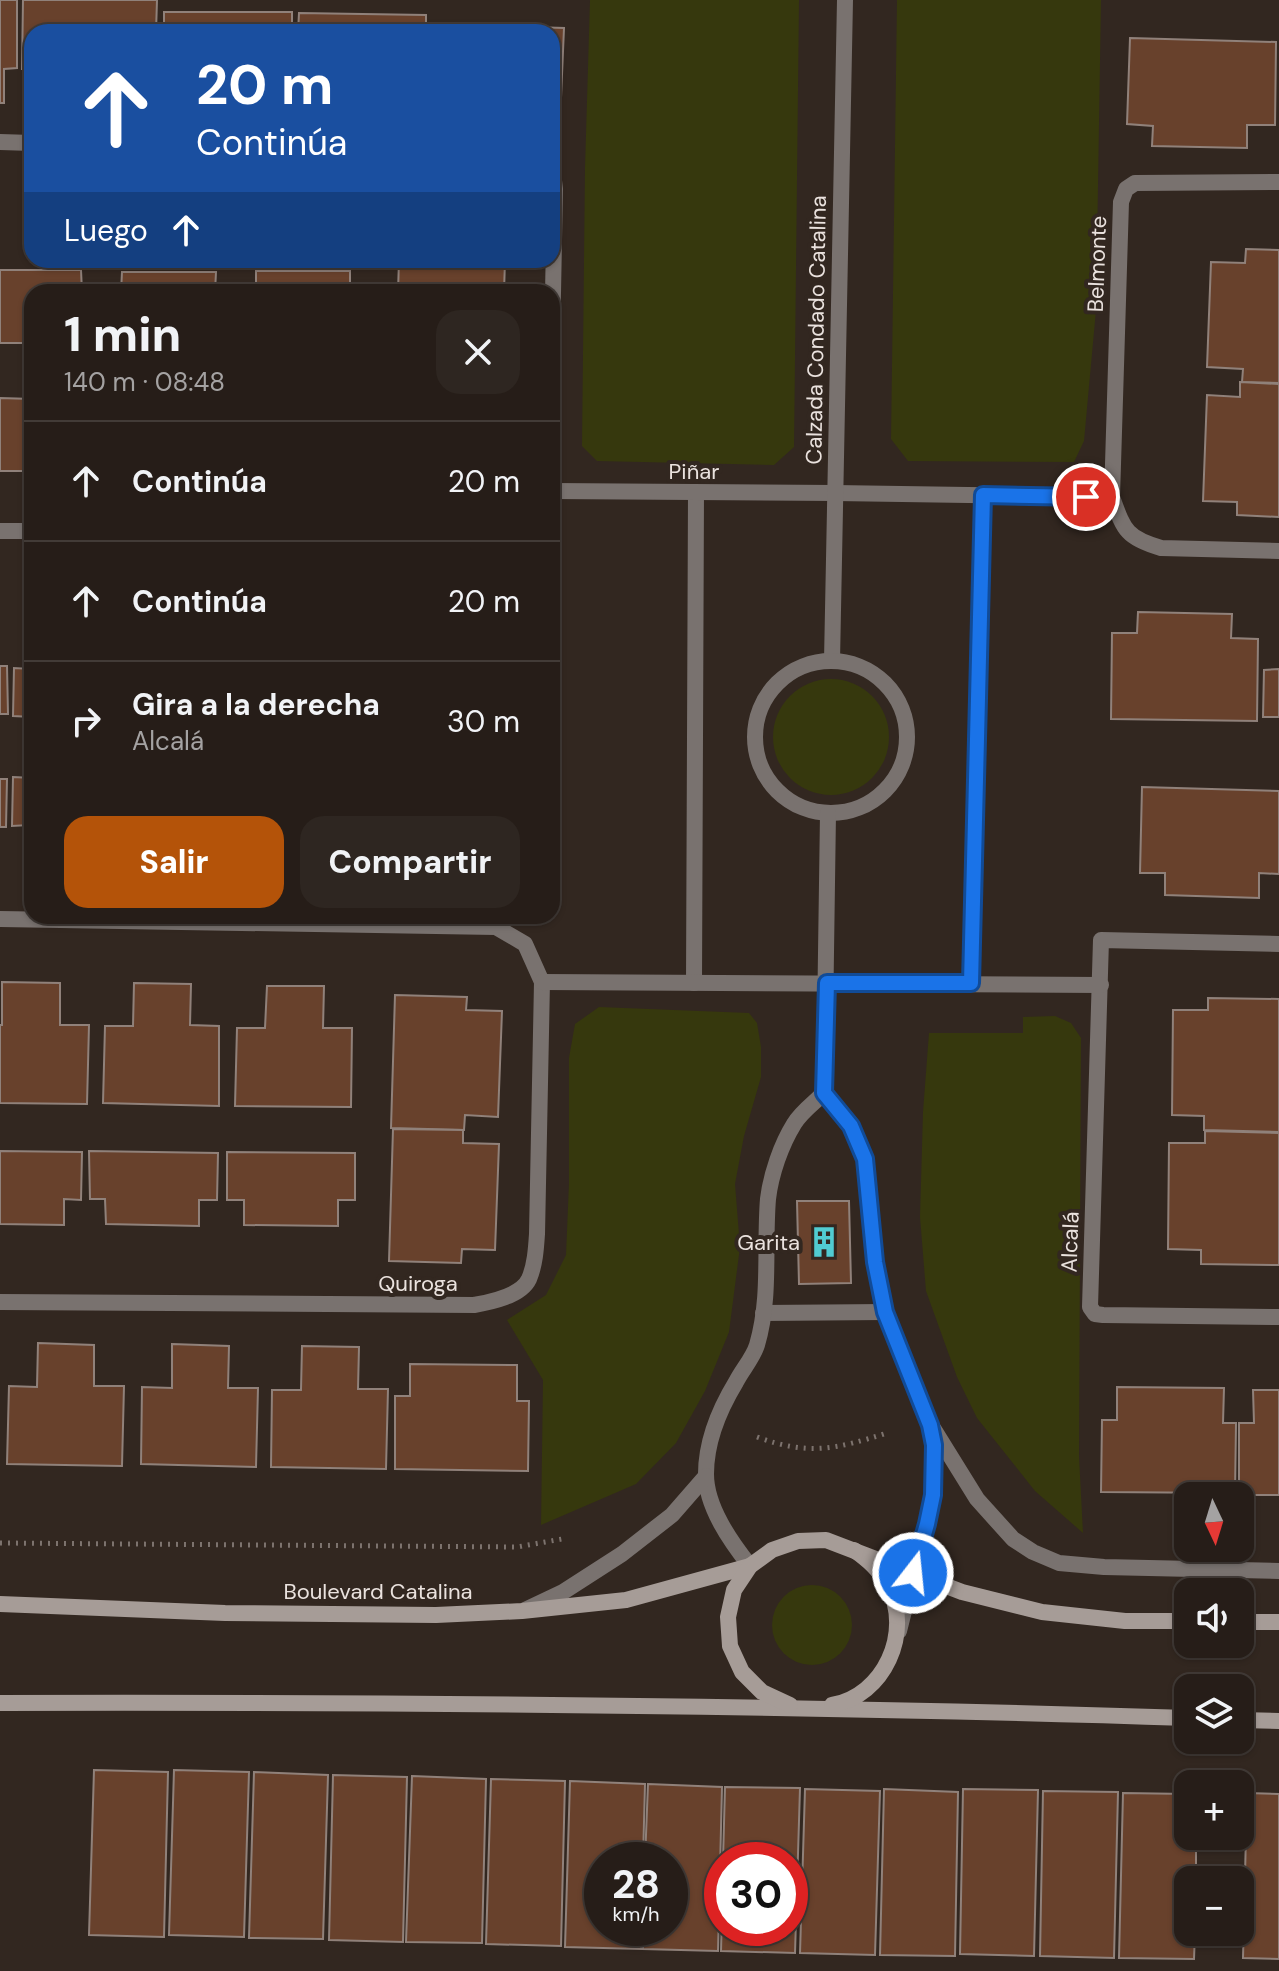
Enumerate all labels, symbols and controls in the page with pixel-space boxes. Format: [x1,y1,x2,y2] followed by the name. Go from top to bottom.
[196,48,333,121] text: 20 m
[64,56,168,160] icon: ahead
[196,119,347,166] text: Continúa
[799,195,833,465] street label: Calzada Condado Catalina
[164,208,208,252] icon: ahead
[64,211,148,250] text: Luego
[1081,215,1113,313] street label: Belmonte
[64,303,181,366] text: 1 min
[436,310,520,394] button: close
[64,365,225,399] text: 140 m · 08:48
[669,457,719,486] street label: Piñar
[64,459,108,503] icon: ahead
[132,462,267,501] text: Continúa
[448,462,520,501] text: 20 m
[1052,463,1120,531] pin
[1064,475,1108,519] icon: arrive
[64,579,108,623] icon: ahead
[132,582,267,621] text: Continúa
[448,582,520,621] text: 20 m
[132,685,380,724] text: Gira a la derecha
[64,699,108,743] icon: right
[447,702,520,741] text: 30 m
[132,724,204,758] text: Alcalá
[64,816,284,908] button: Salir
[300,816,520,908] button: Compartir
[1054,1211,1086,1273] street label: Alcalá
[807,1225,841,1259] building icon: Garita
[737,1228,800,1257] place label: Garita
[378,1269,458,1298] street label: Quiroga
[1174,1482,1254,1562] north arrow
[1174,1482,1254,1946] map controls
[871,1531,955,1615] position arrow
[283,1577,473,1606] street label: Boulevard Catalina
[1174,1578,1254,1658] button: sound
[1174,1674,1254,1754] button: layers
[1174,1770,1254,1850] button: +
[704,1842,808,1946] speed limit sign: 30
[612,1858,660,1910] text: 28
[1174,1866,1254,1946] button: −
[612,1901,660,1927] text: km/h

